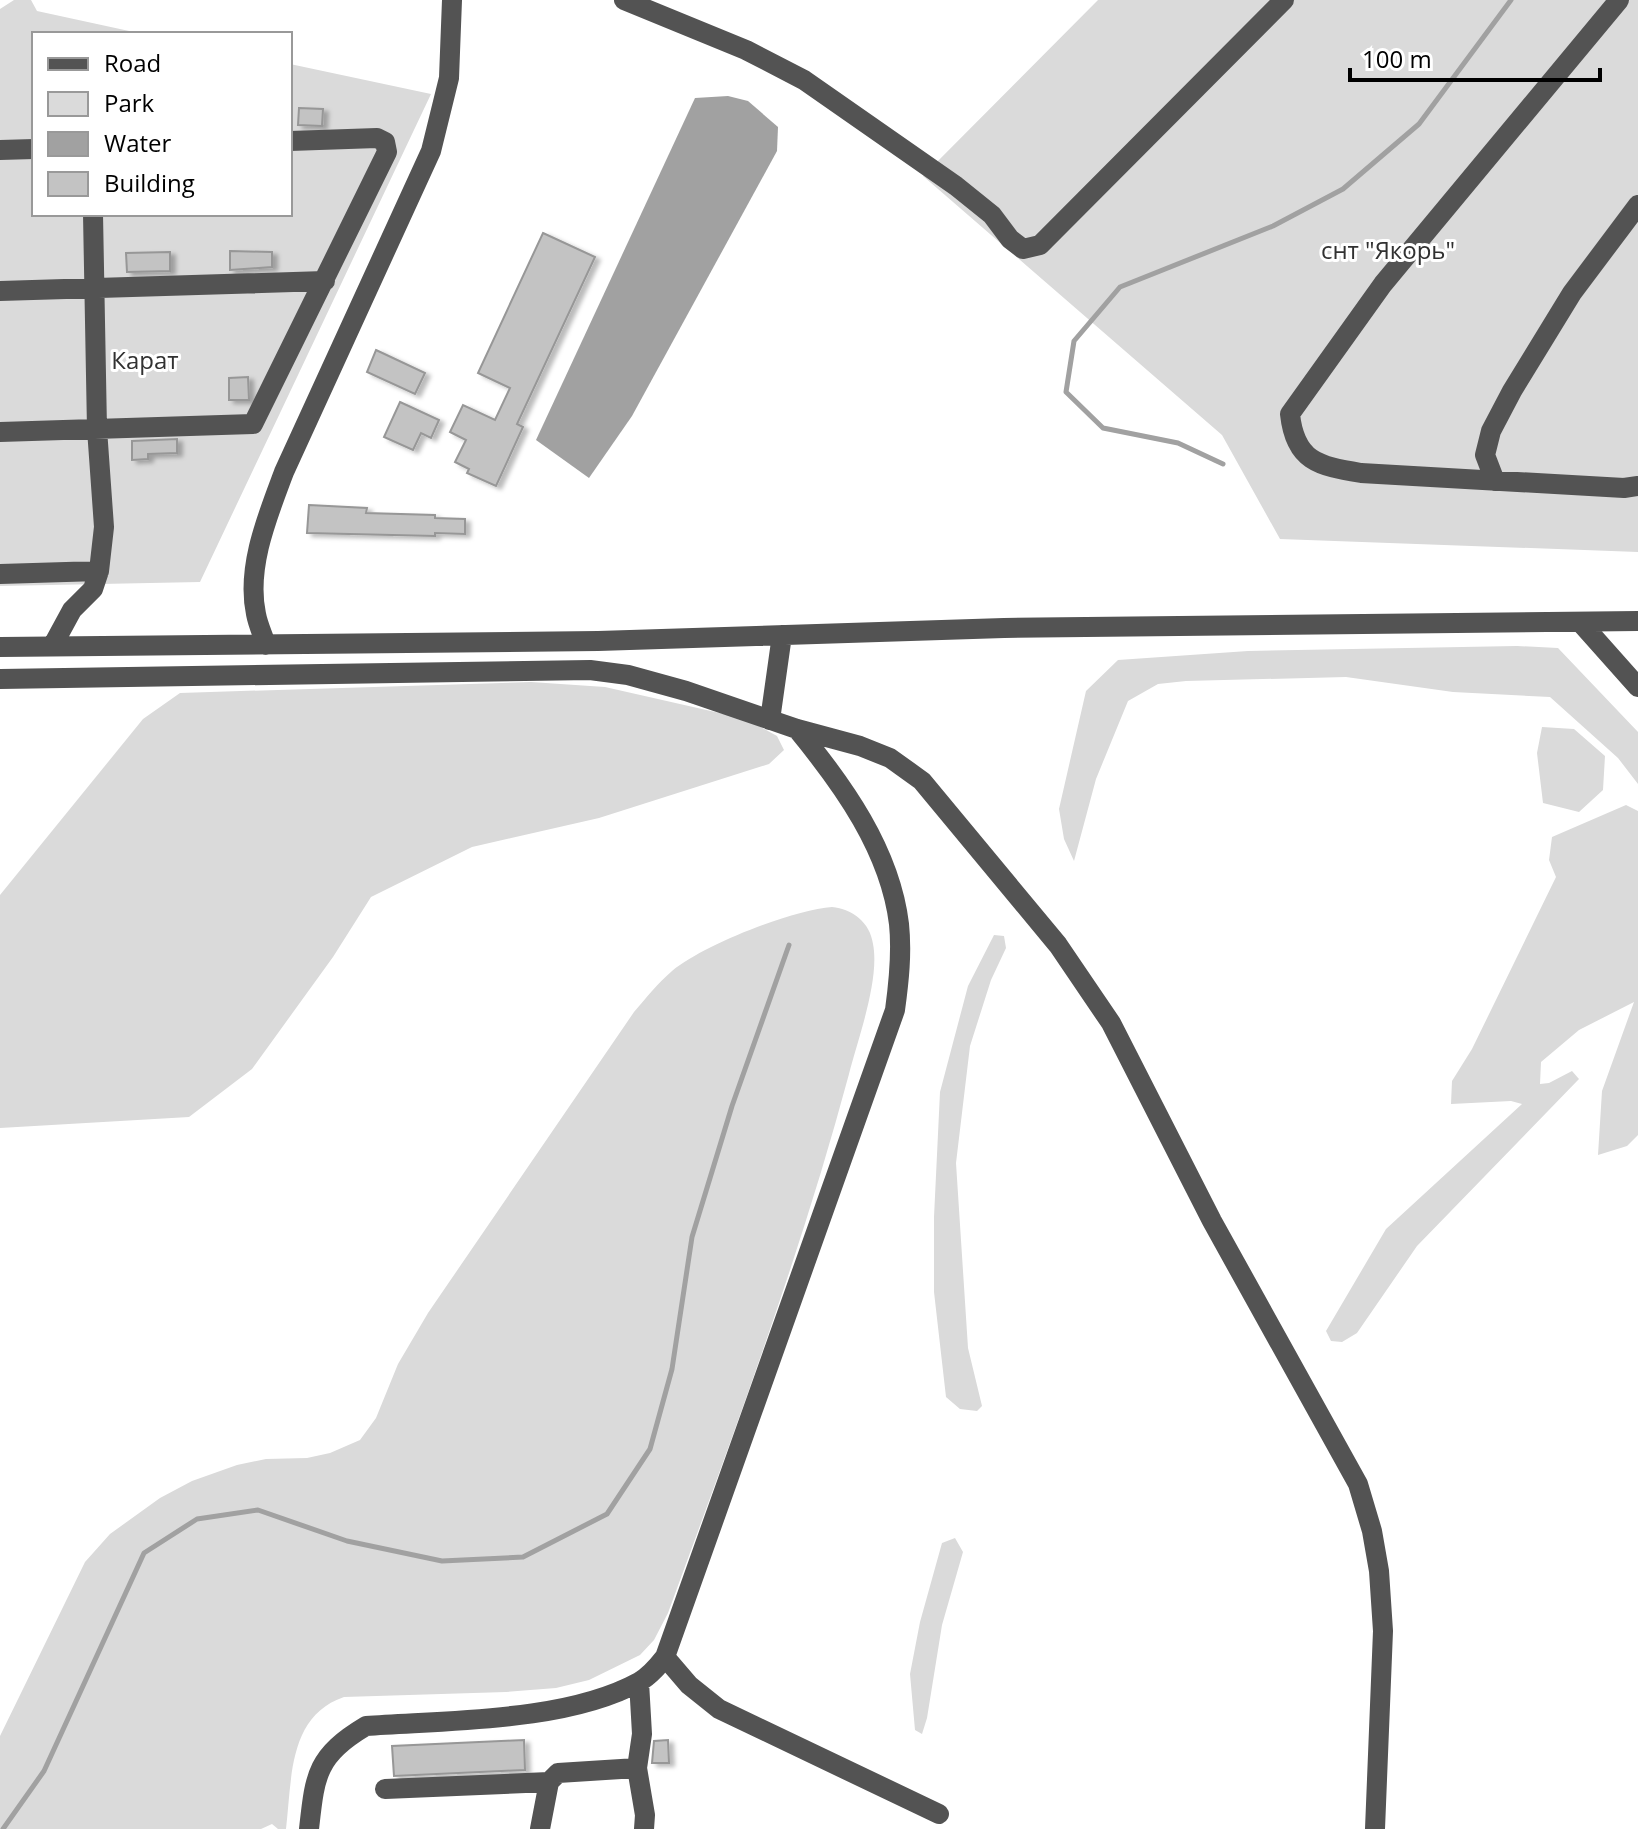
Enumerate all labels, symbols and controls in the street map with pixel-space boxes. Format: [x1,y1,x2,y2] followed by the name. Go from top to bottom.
[32,32,292,216] legend
[1350,32,1600,82] scale bar
[1362,42,1432,75] text: 100 m
[104,46,161,79] text: Road
[104,86,155,119] text: Park
[104,126,172,159] text: Water
[104,166,195,199] text: Building
[1321,233,1455,266] park label: снт "Якорь"
[111,343,179,376] park label: Карат

